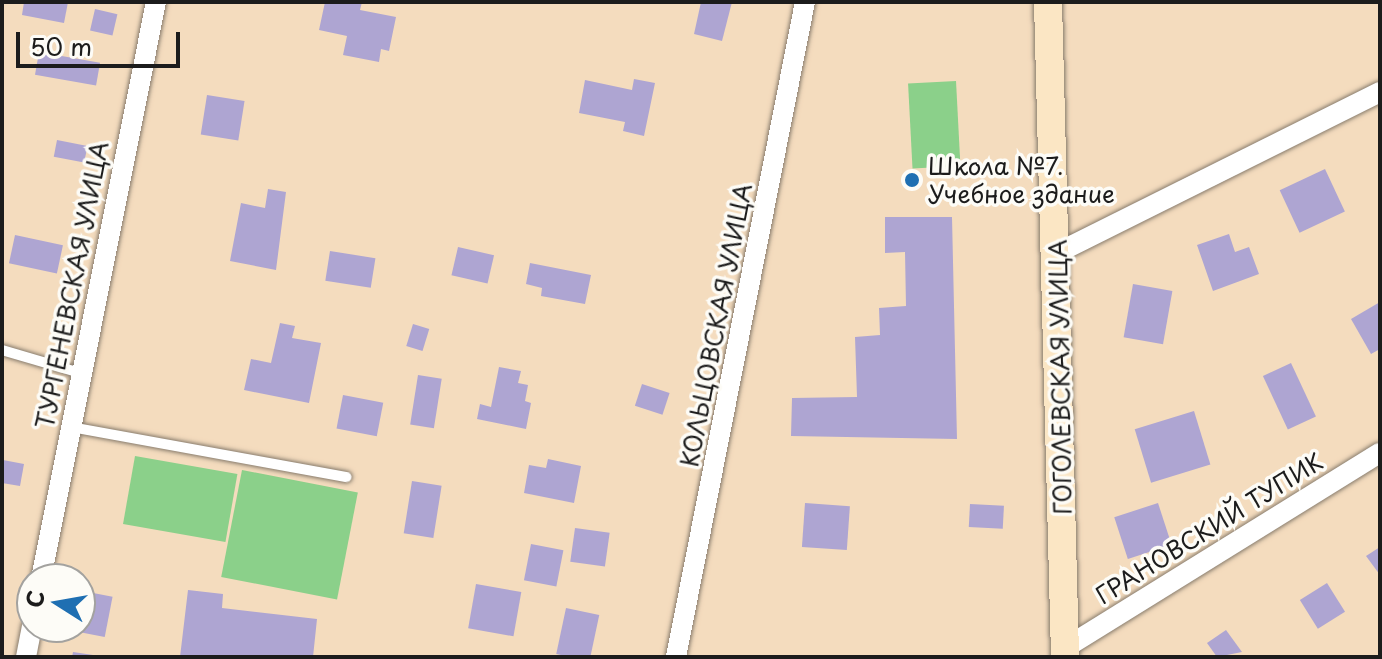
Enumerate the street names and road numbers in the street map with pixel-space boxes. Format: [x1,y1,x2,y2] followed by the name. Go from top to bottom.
[30,139,114,431] street label: ТУРГЕНЕВСКАЯ УЛИЦА
[674,181,758,469] street label: КОЛЬЦОВСКАЯ УЛИЦА
[1043,239,1077,515] street label: ГОГОЛЕВСКАЯ УЛИЦА
[1090,446,1328,610] street label: ГРАНОВСКИЙ ТУПИК

